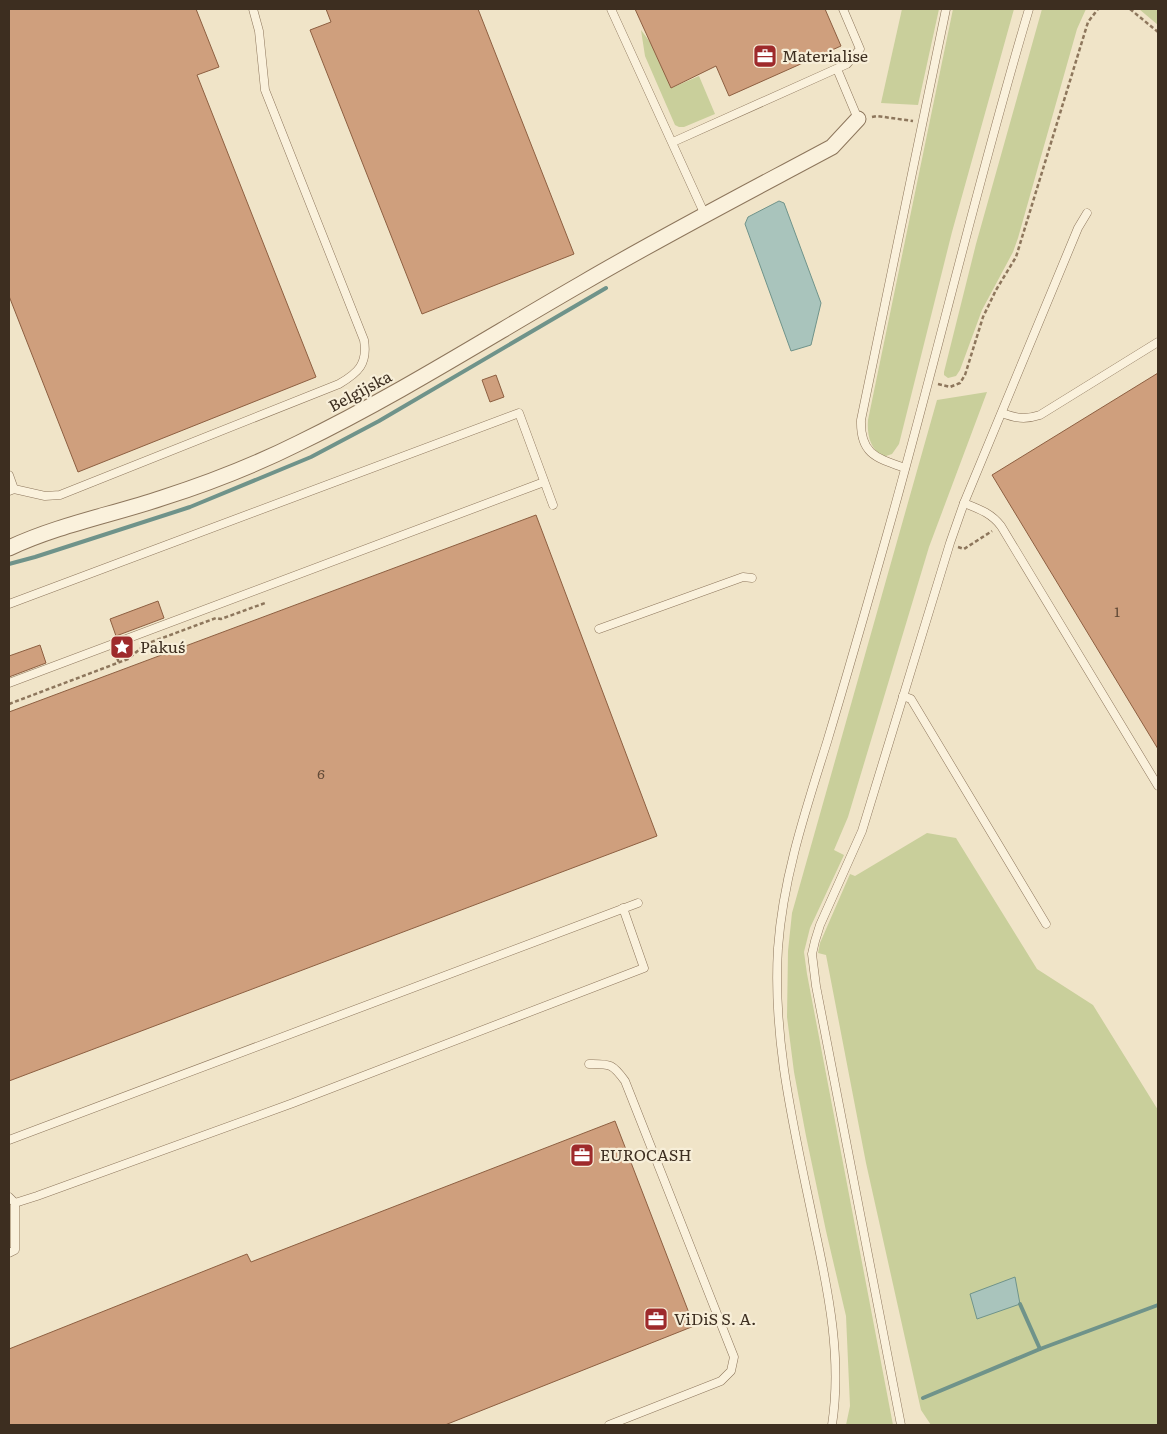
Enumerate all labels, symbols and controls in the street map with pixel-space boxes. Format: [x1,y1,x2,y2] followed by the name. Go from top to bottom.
[752,43,778,69] office icon: Materialise
[782,43,868,67] place label: Materialise
[324,363,396,417] street label: Belgijska
[1114,601,1120,621] house number: 1
[109,634,135,660] place icon: Pakuś
[140,634,185,658] place label: Pakuś
[317,763,325,783] house number: 6
[569,1142,595,1168] office icon: EUROCASH
[600,1142,692,1166] place label: EUROCASH
[643,1306,669,1332] office icon: ViDiS S. A.
[674,1306,756,1330] place label: ViDiS S. A.

